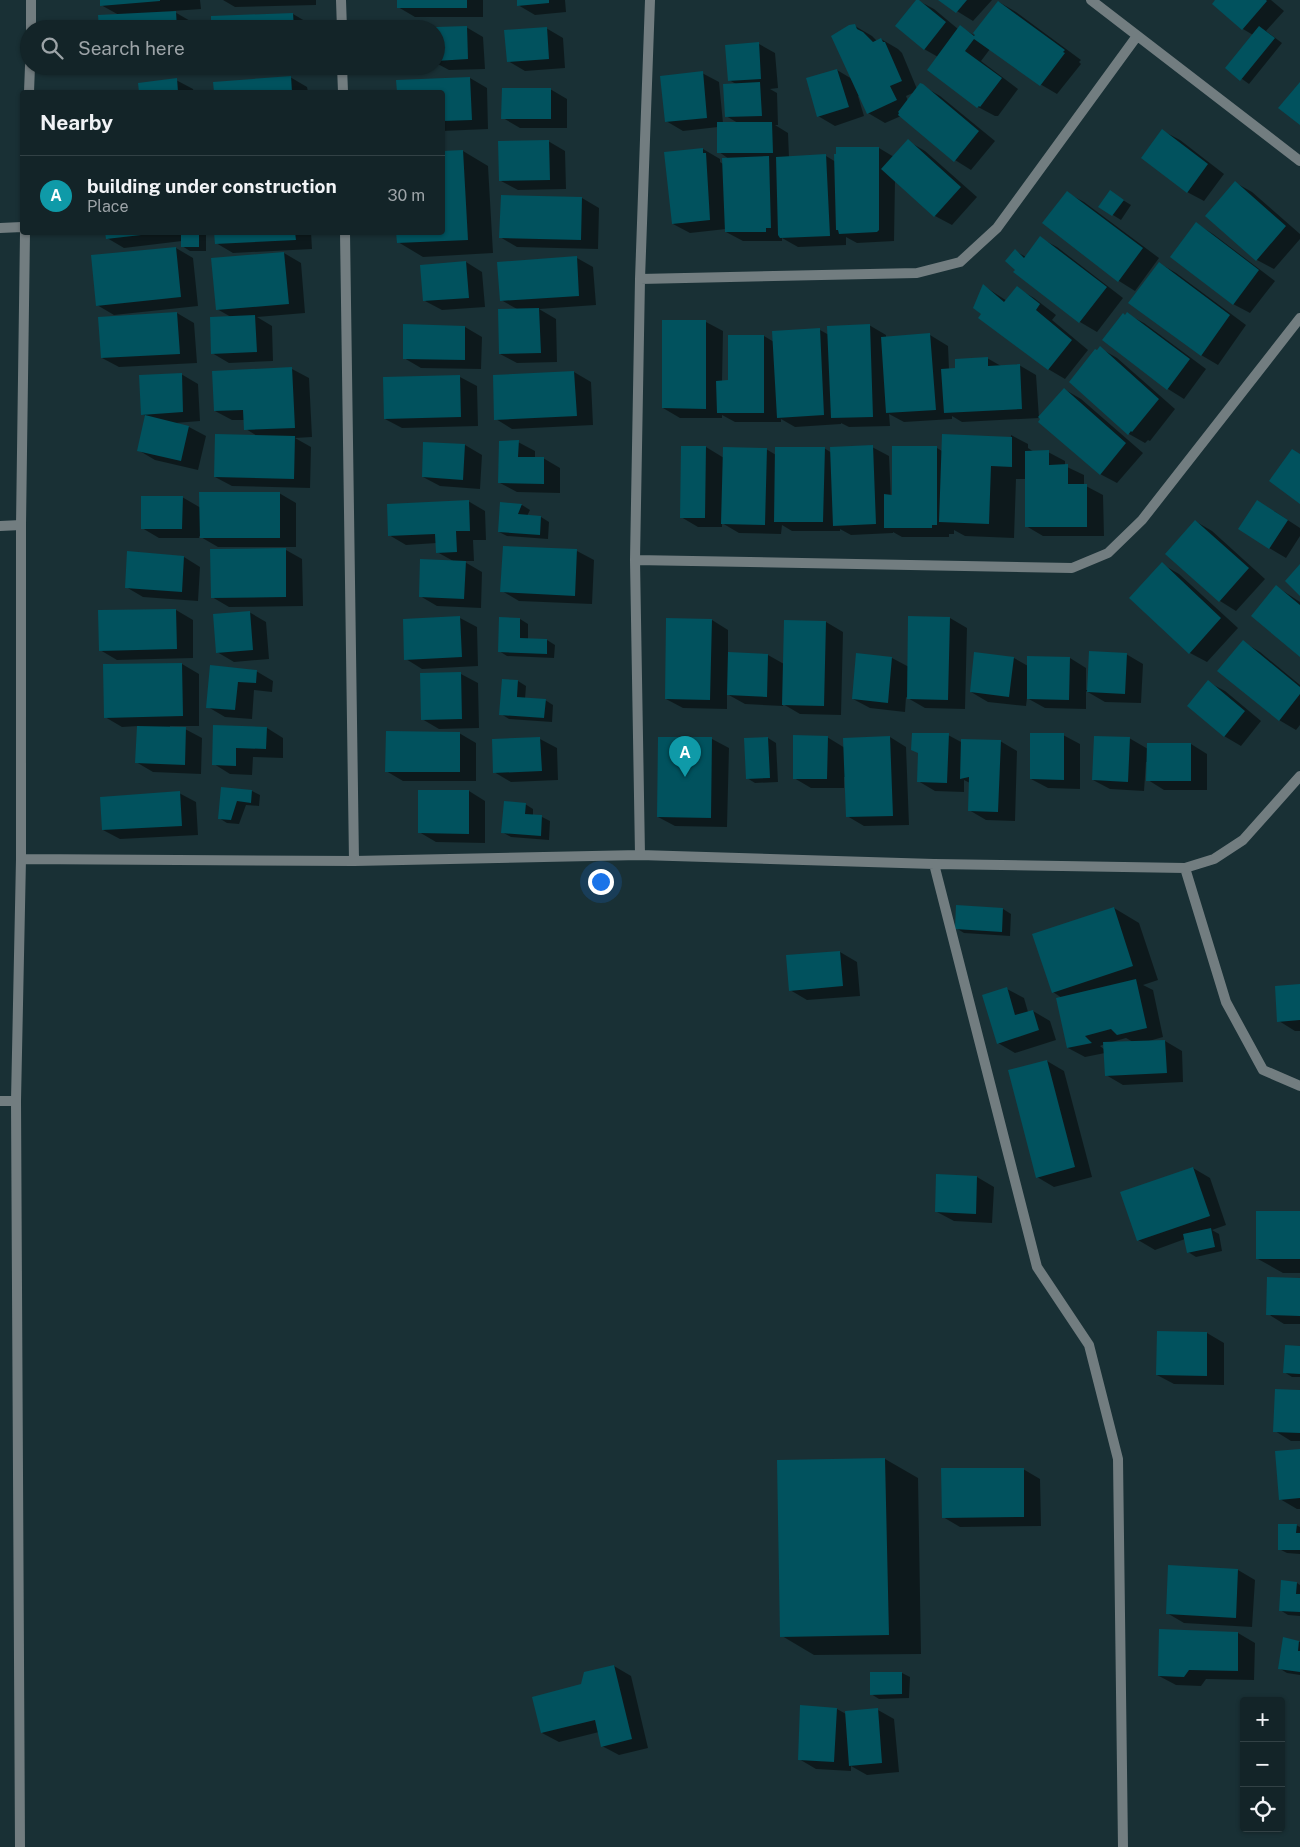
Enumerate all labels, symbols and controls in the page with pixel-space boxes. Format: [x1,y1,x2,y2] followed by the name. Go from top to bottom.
[20,20,445,75] search box
[38,34,66,62] icon: search
[78,37,185,59] text: Search here
[40,110,113,135] text: Nearby
[87,175,337,197] text: building under construction
[50,186,62,205] text: A
[388,186,425,205] text: 30 m
[87,197,129,216] text: Place
[669,736,701,777] pin: A
[588,869,614,895] your location
[1240,1697,1285,1832] map controls
[1240,1697,1285,1742] button: +
[1240,1742,1285,1787] button: −
[1240,1787,1285,1832] button: locate

